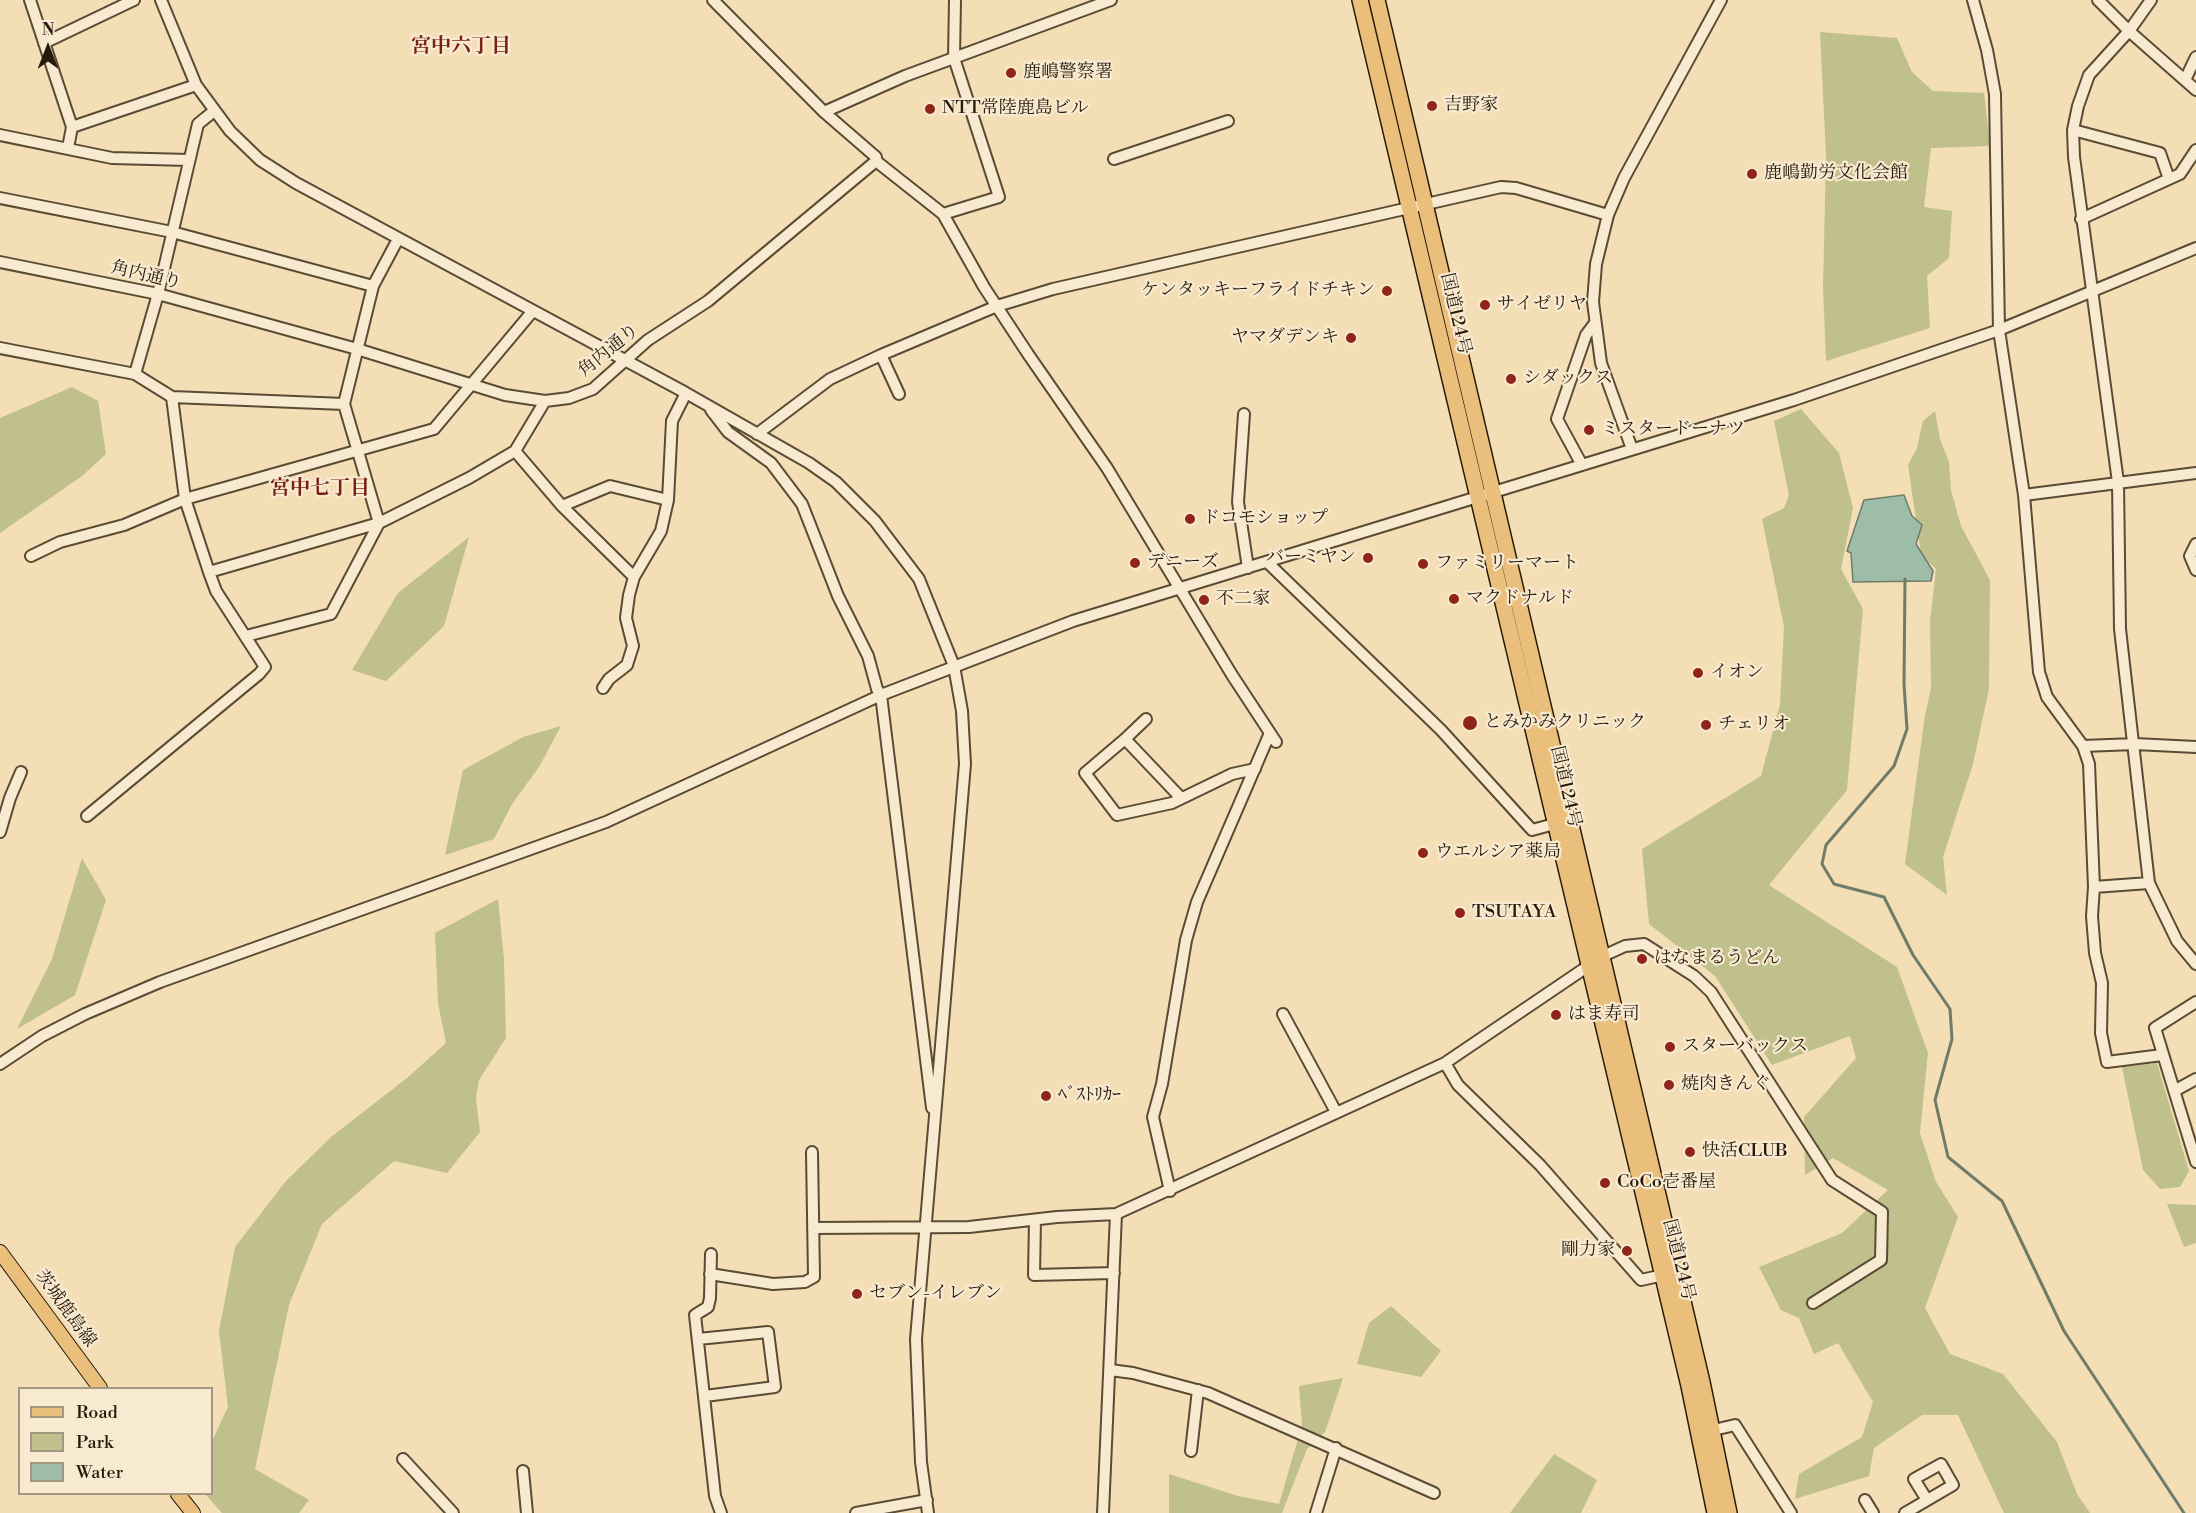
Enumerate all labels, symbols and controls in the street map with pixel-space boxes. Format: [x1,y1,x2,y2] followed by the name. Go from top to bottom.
[18,18,78,78] north arrow
[42,20,54,40] text: N
[411,35,511,59] district label: 宮中六丁目
[1023,62,1113,84] place label: 鹿嶋警察署
[1004,66,1018,80] marker: 鹿嶋警察署
[1444,95,1498,117] place label: 吉野家
[942,98,1089,120] place label: NTT常陸鹿島ビル
[1425,99,1439,113] marker: 吉野家
[923,102,937,116] marker: NTT常陸鹿島ビル
[1764,163,1908,185] place label: 鹿嶋勤労文化会館
[1745,167,1759,181] marker: 鹿嶋勤労文化会館
[108,257,184,295] street label: 角内通り
[1435,271,1475,357] street label: 国道124号
[1141,280,1375,302] place label: ケンタッキーフライドチキン
[1380,284,1394,298] marker: ケンタッキーフライドチキン
[1497,294,1587,316] place label: サイゼリヤ
[1478,298,1492,312] marker: サイゼリヤ
[574,320,644,382] street label: 角内通り
[1231,327,1339,349] place label: ヤマダデンキ
[1344,331,1358,345] marker: ヤマダデンキ
[1523,368,1613,390] place label: シダックス
[1504,372,1518,386] marker: シダックス
[1601,419,1745,441] place label: ミスタードーナツ
[1582,423,1596,437] marker: ミスタードーナツ
[270,477,370,501] district label: 宮中七丁目
[1202,508,1328,530] place label: ドコモショップ
[1183,512,1197,526] marker: ドコモショップ
[1266,547,1356,569] place label: バーミヤン
[1361,551,1375,565] marker: バーミヤン
[1147,552,1219,574] place label: デニーズ
[1435,553,1579,575] place label: ファミリーマート
[1128,556,1142,570] marker: デニーズ
[1416,557,1430,571] marker: ファミリーマート
[1466,588,1574,610] place label: マクドナルド
[1216,589,1270,611] place label: 不二家
[1447,592,1461,606] marker: マクドナルド
[1197,593,1211,607] marker: 不二家
[1710,662,1764,684] place label: イオン
[1691,666,1705,680] marker: イオン
[1484,712,1646,734] place label: とみかみクリニック
[1461,714,1479,732] marker: とみかみクリニック
[1718,714,1790,736] place label: チェリオ
[1699,718,1713,732] marker: チェリオ
[1545,744,1585,830] street label: 国道124号
[1435,842,1561,864] place label: ウエルシア薬局
[1416,846,1430,860] marker: ウエルシア薬局
[1472,902,1556,924] place label: TSUTAYA
[1453,906,1467,920] marker: TSUTAYA
[1654,948,1780,970] place label: はなまるうどん
[1635,952,1649,966] marker: はなまるうどん
[1568,1004,1640,1026] place label: はま寿司
[1549,1008,1563,1022] marker: はま寿司
[1682,1036,1808,1058] place label: スターバックス
[1663,1040,1677,1054] marker: スターバックス
[1681,1074,1771,1096] place label: 焼肉きんぐ
[1662,1078,1676,1092] marker: 焼肉きんぐ
[1058,1085,1121,1107] place label: ﾍﾞｽﾄﾘｶｰ
[1039,1089,1053,1103] marker: ﾍﾞｽﾄﾘｶｰ
[1702,1141,1788,1163] place label: 快活CLUB
[1683,1145,1697,1159] marker: 快活CLUB
[1617,1172,1716,1194] place label: CoCo壱番屋
[1598,1176,1612,1190] marker: CoCo壱番屋
[1657,1217,1699,1303] street label: 国道124号
[1561,1240,1615,1262] place label: 剛力家
[1620,1244,1634,1258] marker: 剛力家
[30,1266,100,1352] street label: 茨城鹿島線
[869,1283,1002,1305] place label: セブン-イレブン
[850,1287,864,1301] marker: セブン-イレブン
[18,1387,213,1495] legend
[76,1401,118,1424] text: Road
[76,1431,113,1454] text: Park
[76,1461,123,1484] text: Water

